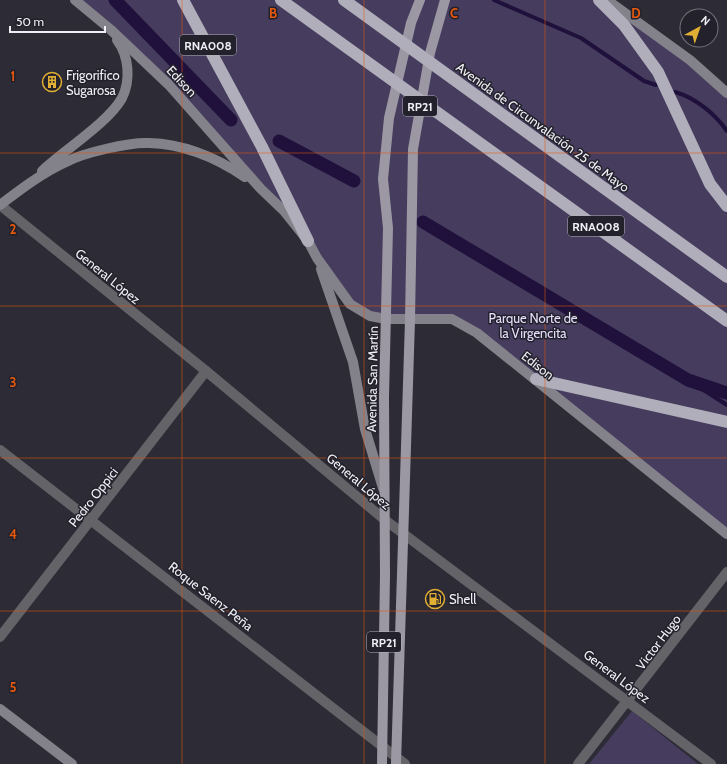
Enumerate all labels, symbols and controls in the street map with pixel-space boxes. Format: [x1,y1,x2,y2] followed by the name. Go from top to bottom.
[269,5,277,21] text: B
[450,5,458,21] text: C
[631,5,641,21] text: D
[10,8,105,34] scale bar
[679,8,719,48] north arrow
[698,12,713,28] text: N
[16,14,44,29] text: 50 m
[180,35,236,55] road number: RNA008
[453,59,633,195] street label: Avenida de Circunvalación 25 de Mayo
[164,62,200,100] street label: Edison
[66,67,120,98] place label: Frigorifico Sugarosa
[11,68,15,84] text: 1
[41,71,63,93] building icon: Frigorifico Sugarosa
[403,96,437,116] road number: RP21
[568,216,624,236] road number: RNA008
[10,221,17,237] text: 2
[72,245,144,307] street label: General López
[488,310,578,341] park label: Parque Norte de la Virgencita
[363,326,381,432] street label: Avenida San Martín
[519,347,557,383] street label: Edison
[9,374,17,390] text: 3
[324,449,394,513] street label: General López
[65,464,121,530] street label: Pedro Oppici
[9,526,17,542] text: 4
[166,558,257,634] street label: Roque Saenz Peña
[424,588,446,610] fuel station icon: Shell
[449,591,476,607] place label: Shell
[632,611,684,673] street label: Victor Hugo
[367,632,401,652] road number: RP21
[581,646,653,706] street label: General López
[10,679,17,695] text: 5

